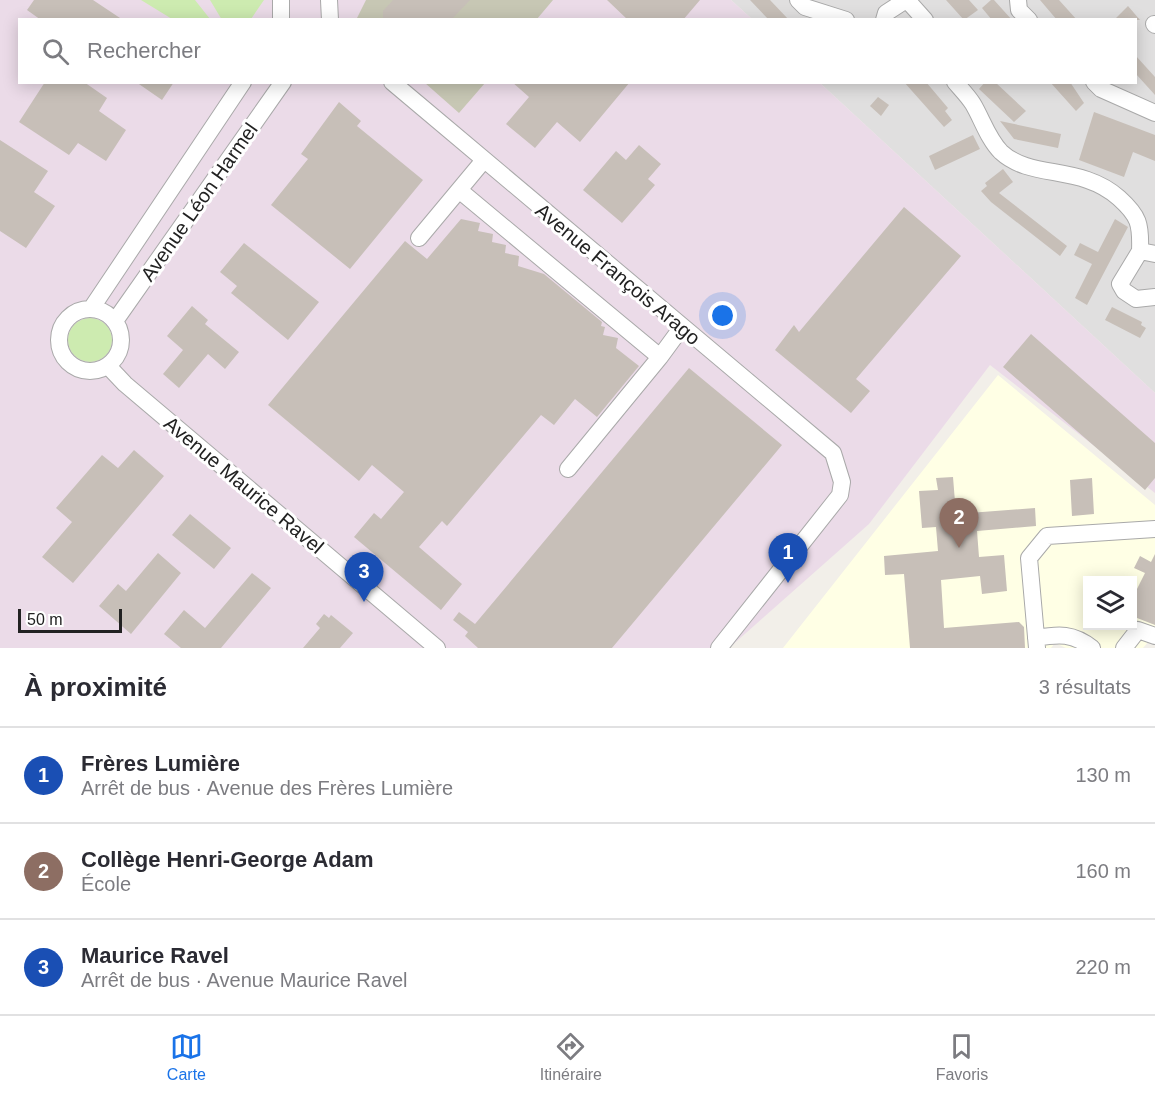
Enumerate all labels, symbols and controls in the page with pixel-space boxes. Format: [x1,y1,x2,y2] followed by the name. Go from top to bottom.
[18,18,1137,84] search box
[39,35,72,68] icon: search
[87,38,201,63] text: Rechercher
[136,119,262,285] street label: Avenue Léon Harmel
[531,199,705,349] street label: Avenue François Arago
[708,301,737,330] your location
[160,412,328,558] street label: Avenue Maurice Ravel
[940,498,978,548] pin: 2
[768,534,808,583] pin: 1
[344,552,384,602] pin: 3
[1083,576,1137,630] map controls
[1083,576,1137,630] button: layers
[18,606,122,634] scale bar
[27,611,63,628] text: 50 m
[24,672,167,702] text: À proximité
[1039,676,1131,698] text: 3 résultats
[81,751,240,776] text: Frères Lumière
[38,764,49,786] text: 1
[1075,764,1131,786] text: 130 m
[81,777,453,799] text: Arrêt de bus · Avenue des Frères Lumière
[81,847,374,872] text: Collège Henri-George Adam
[38,860,49,882] text: 2
[1075,860,1131,882] text: 160 m
[81,873,131,895] text: École
[81,943,229,968] text: Maurice Ravel
[38,956,49,978] text: 3
[1075,956,1131,978] text: 220 m
[81,969,407,991] text: Arrêt de bus · Avenue Maurice Ravel
[167,1030,206,1084] tab: Carte
[540,1030,602,1084] tab: Itinéraire
[936,1030,988,1084] tab: Favoris

